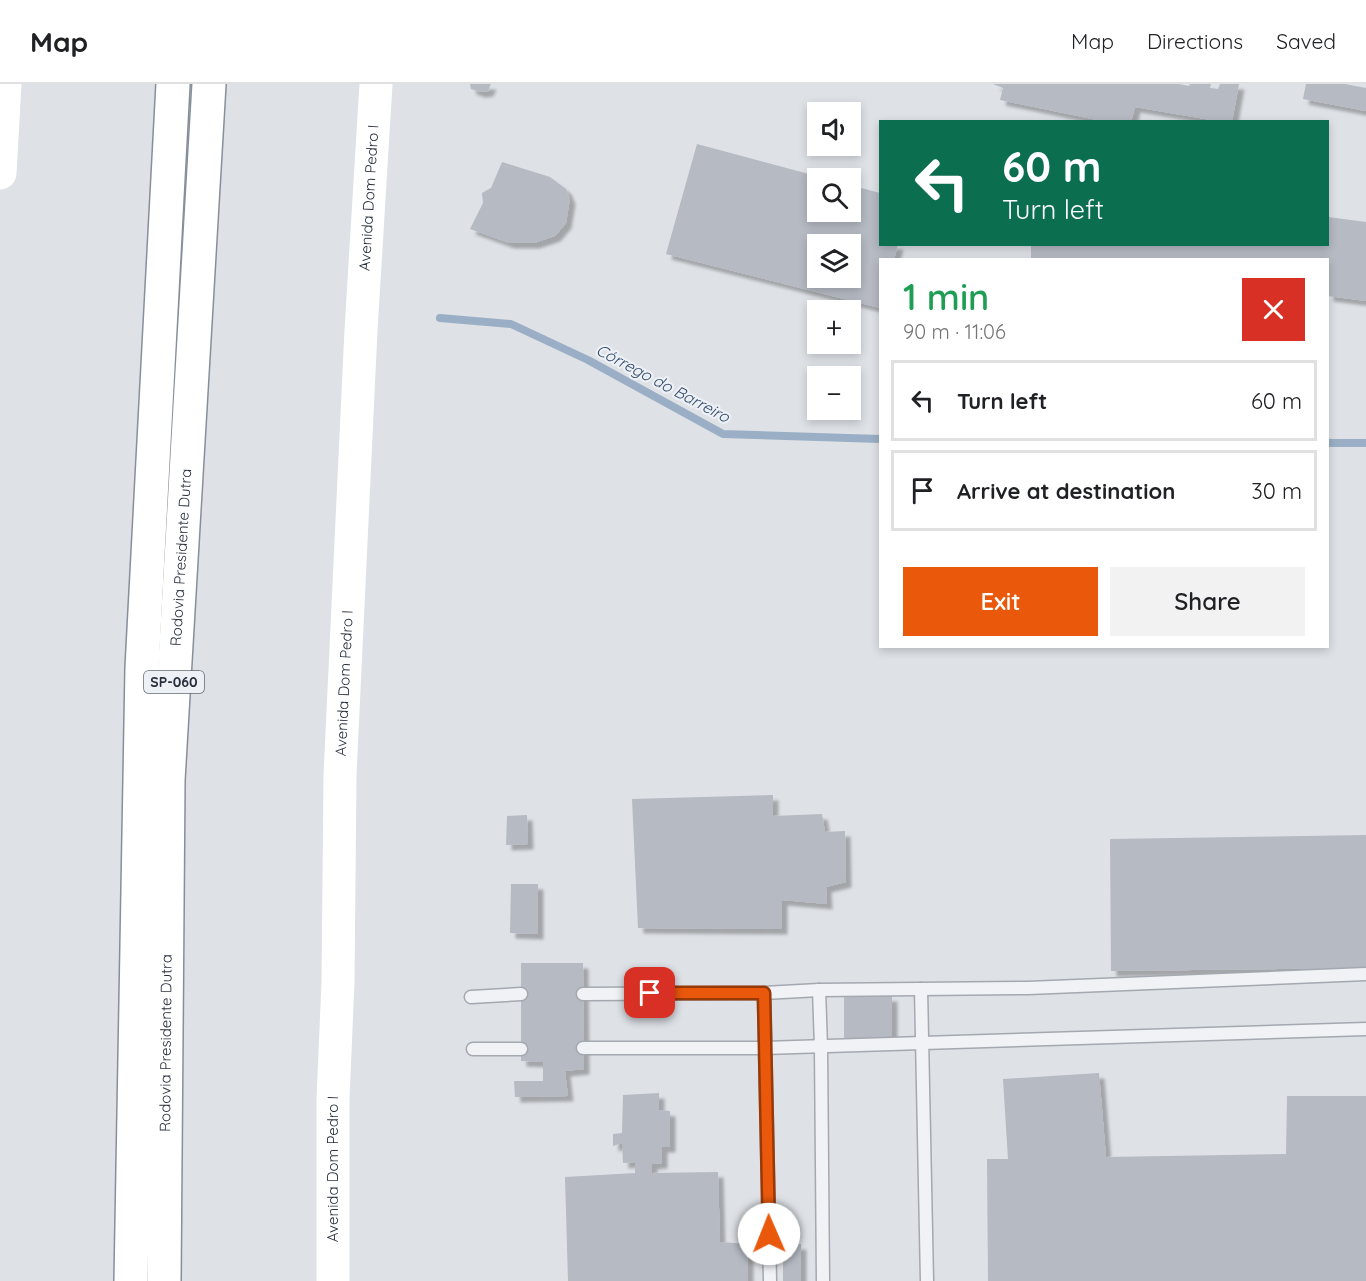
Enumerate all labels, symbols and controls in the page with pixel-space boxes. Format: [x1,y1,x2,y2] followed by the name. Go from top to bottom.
[30,24,88,59] text: Map
[1071,28,1114,54] text: Map
[1147,28,1243,54] text: Directions
[1276,28,1336,54] text: Saved
[807,102,861,420] map controls
[807,102,861,156] button: sound
[355,124,382,271] street label: Avenida Dom Pedro I
[1002,140,1102,193] text: 60 m
[903,144,981,222] icon: left
[807,168,861,222] button: search
[1002,192,1104,226] text: Turn left
[807,234,861,288] button: layers
[903,274,989,319] text: 1 min
[1242,278,1305,341] button: close
[807,300,861,354] button: +
[903,319,1006,344] text: 90 m · 11:06
[593,339,734,427] water label: Córrego do Barreiro
[807,366,861,420] button: −
[906,384,939,417] icon: left
[957,387,1047,415] text: Turn left
[1251,387,1302,415] text: 60 m
[166,468,195,647] street label: Rodovia Presidente Dutra
[906,474,939,507] icon: arrive
[957,477,1175,505] text: Arrive at destination
[1251,477,1302,505] text: 30 m
[903,567,1098,636] button: Exit
[1110,567,1305,636] button: Share
[331,610,357,757] street label: Avenida Dom Pedro I
[144,671,204,693] road number: SP-060
[155,954,176,1132] street label: Rodovia Presidente Dutra
[624,967,675,1018] pin
[633,976,666,1009] icon: arrive
[323,1095,342,1242] street label: Avenida Dom Pedro I
[737,1202,801,1266] position arrow

